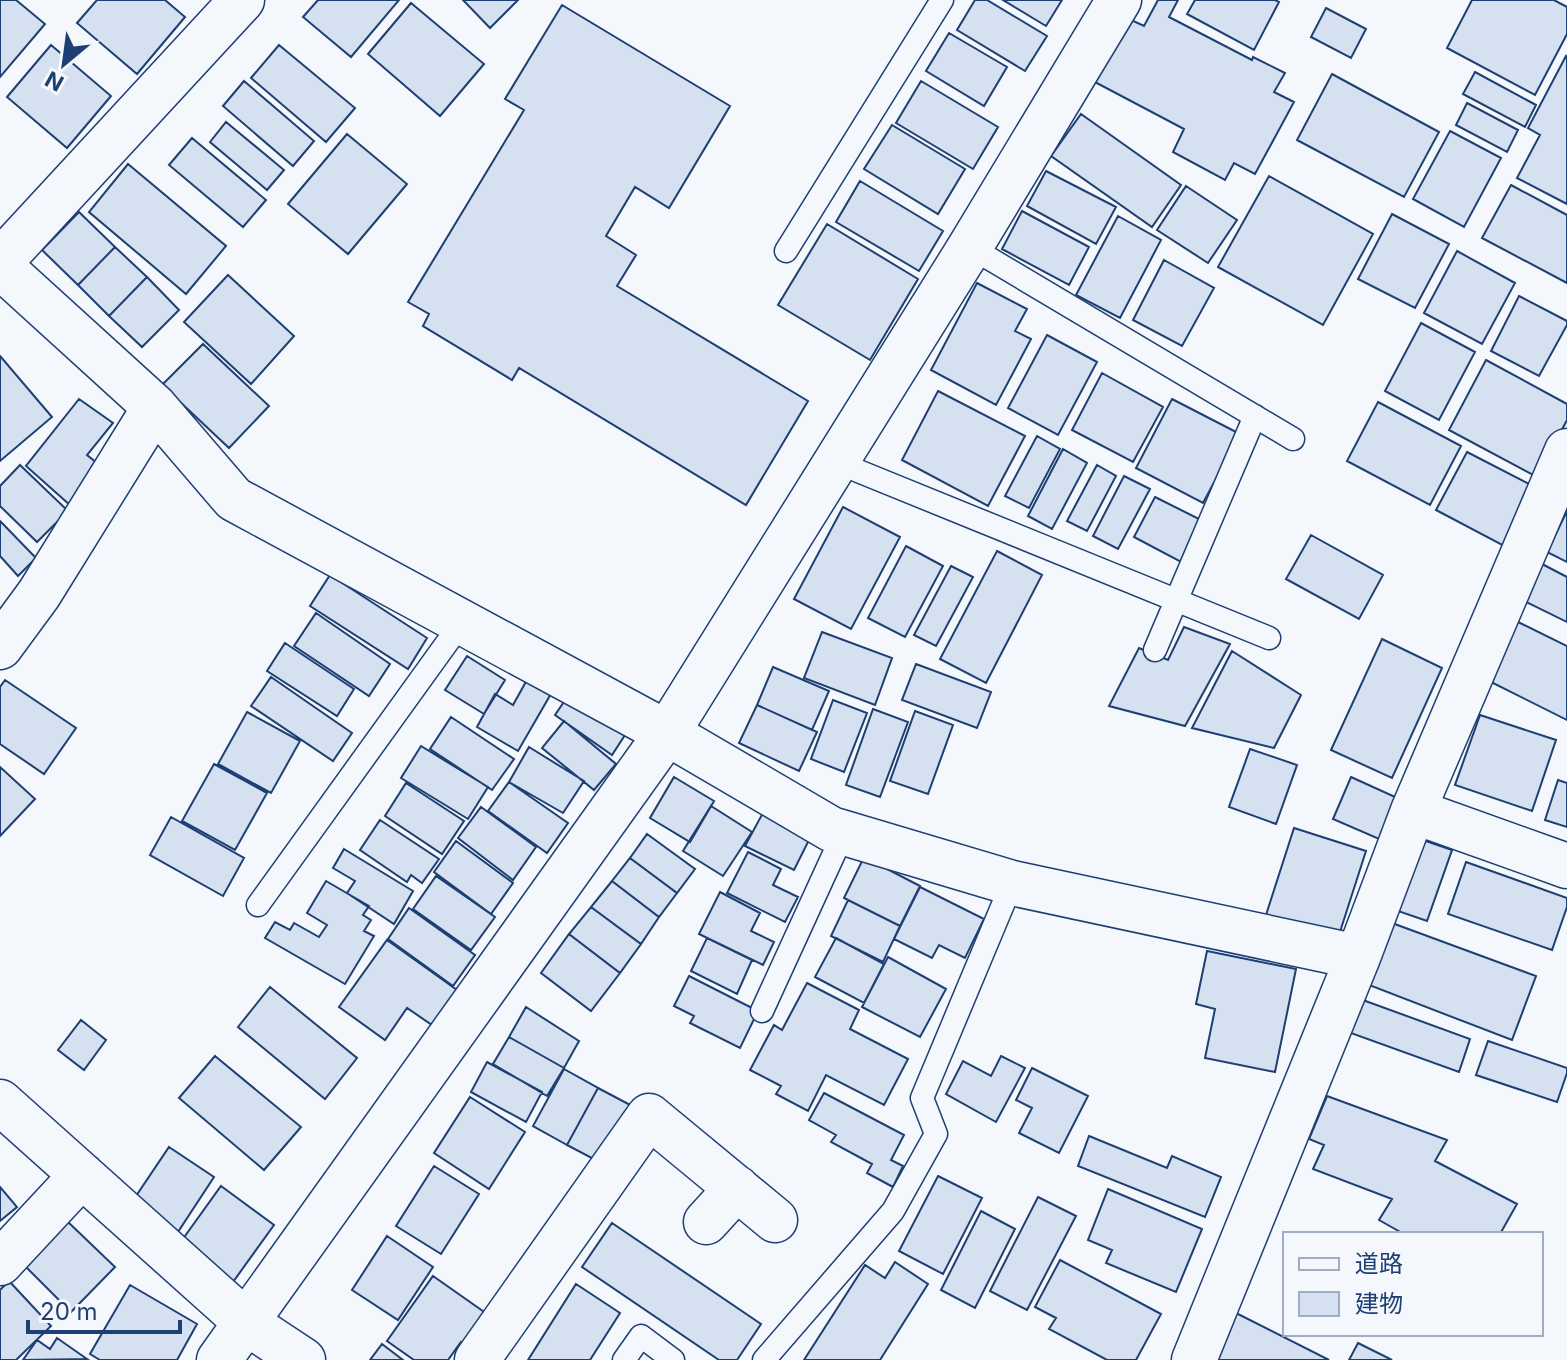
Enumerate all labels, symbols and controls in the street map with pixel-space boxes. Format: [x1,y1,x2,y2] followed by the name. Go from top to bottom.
[24,24,104,104] north arrow
[41,66,68,97] text: N
[1283,1232,1543,1336] legend
[1355,1249,1403,1278] text: 道路
[28,1284,180,1334] scale bar
[1355,1289,1403,1318] text: 建物
[40,1297,98,1326] text: 20 m

